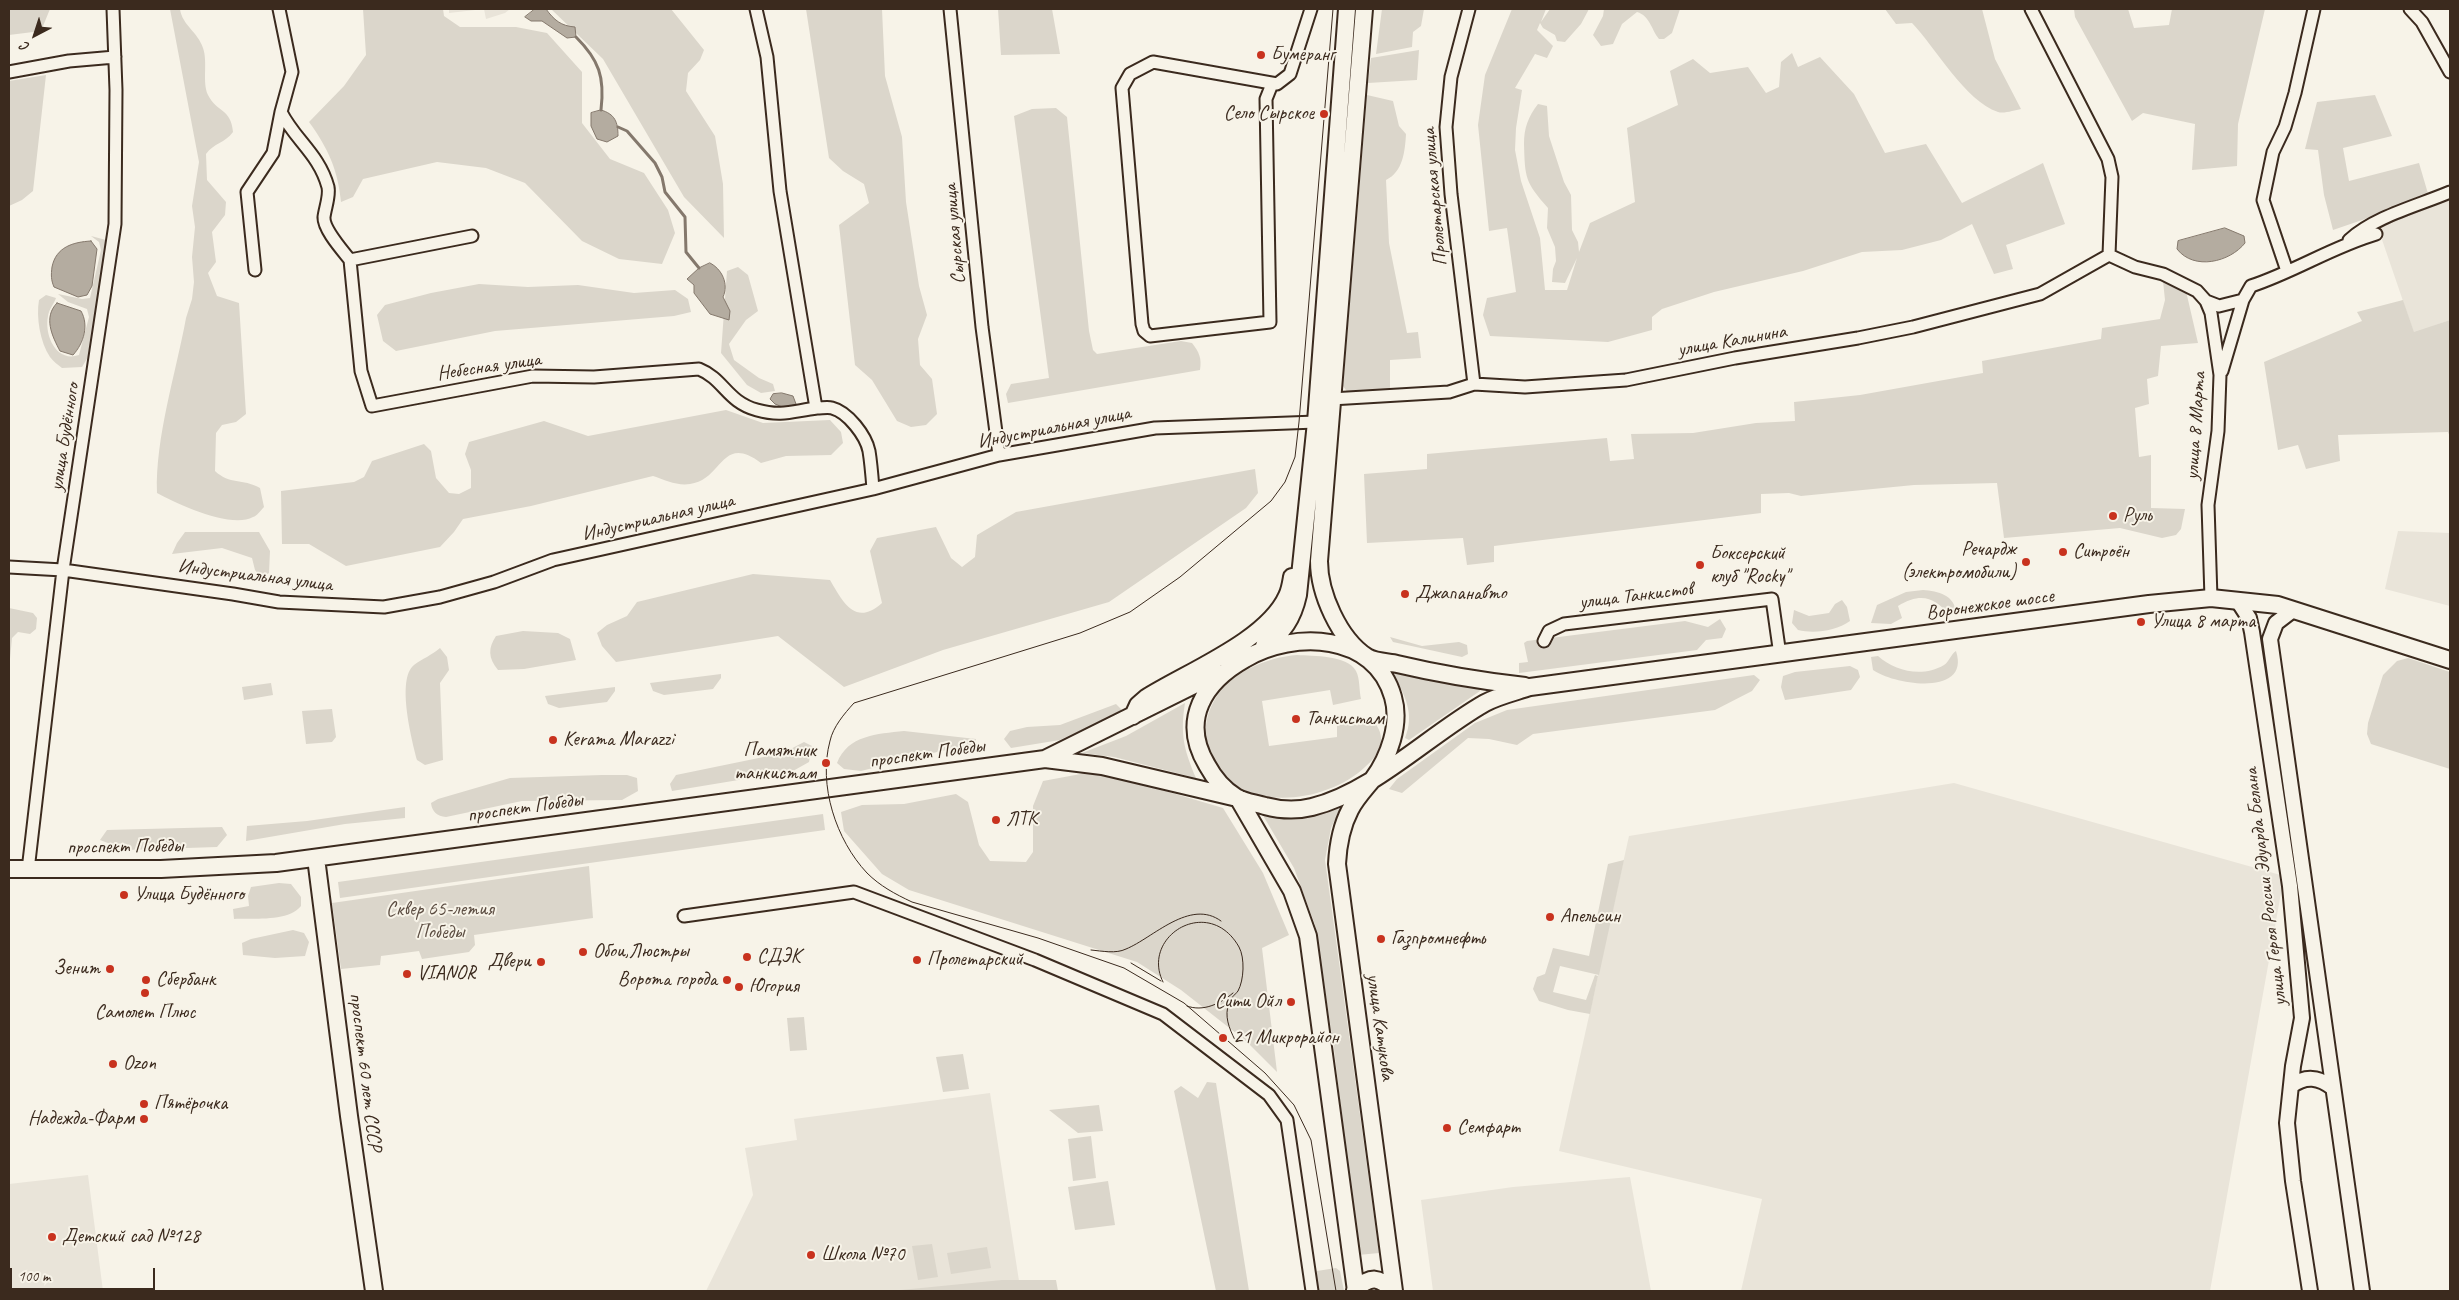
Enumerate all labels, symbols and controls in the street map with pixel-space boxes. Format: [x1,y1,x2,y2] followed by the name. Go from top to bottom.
[10,10,60,60] north arrow
[17,38,33,56] text: С
[1271,43,1335,67] place label: Бумеранг
[1255,49,1267,61] marker: Бумеранг
[1224,102,1314,126] place label: Село Сырское
[1318,108,1330,120] marker: Село Сырское
[1417,127,1453,267] street label: Пролетарская улица
[939,183,971,285] street label: Сырская улица
[1676,320,1788,362] street label: улица Калинина
[436,348,542,386] street label: Небесная улица
[2180,371,2212,481] street label: улица 8 Марта
[45,381,85,493] street label: улица Будённого
[975,401,1133,455] street label: Индустриальная улица
[580,489,736,547] street label: Индустриальная улица
[2123,504,2152,528] place label: Руль
[2107,510,2119,522] marker: Руль
[1901,538,2016,585] place label: Речардж (электромобили)
[2073,540,2129,564] place label: Ситроён
[1710,542,1789,589] place label: Боксерский клуб "Rocky"
[2057,546,2069,558] marker: Ситроён
[176,555,334,597] street label: Индустриальная улица
[2020,556,2032,568] marker: Речардж (электромобили)
[1694,559,1706,571] marker: Боксерский клуб "Rocky"
[1578,577,1694,615] street label: улица Танкистов
[1415,582,1506,606] place label: Джапанавто
[1925,584,2055,626] street label: Воронежское шоссе
[1399,588,1411,600] marker: Джапанавто
[2151,610,2255,634] place label: Улица 8 марта
[2135,616,2147,628] marker: Улица 8 марта
[1306,707,1384,731] place label: Танкистам
[1290,713,1302,725] marker: Танкистам
[563,728,674,752] place label: Kerama Marazzi
[547,734,559,746] marker: Kerama Marazzi
[868,734,986,774] street label: проспект Победы
[734,739,816,786] place label: Памятник танкистам
[820,757,832,769] marker: Памятник танкистам
[2239,767,2293,1007] street label: улица Героя России Эдуарда Белана
[466,788,584,828] street label: проспект Победы
[1006,808,1037,832] place label: ЛТК
[990,814,1002,826] marker: ЛТК
[67,834,183,860] street label: проспект Победы
[134,883,244,907] place label: Улица Будённого
[118,889,130,901] marker: Улица Будённого
[386,898,494,945] park label: Сквер 65-летия Победы
[1560,905,1620,929] place label: Апельсин
[1544,911,1556,923] marker: Апельсин
[1391,927,1485,951] place label: Газпромнефть
[1375,933,1387,945] marker: Газпромнефть
[593,940,689,964] place label: Обои,Люстры
[757,945,801,969] place label: СДЭК
[577,946,589,958] marker: Обои,Люстры
[927,948,1023,972] place label: Пролетарский
[488,950,531,974] place label: Двери
[741,951,753,963] marker: СДЭК
[911,954,923,966] marker: Пролетарский
[535,956,547,968] marker: Двери
[53,957,100,981] place label: Зенит
[417,962,476,986] place label: VIANOR
[104,963,116,975] marker: Зенит
[156,968,215,992] place label: Сбербанк
[401,968,413,980] marker: VIANOR
[618,968,717,992] place label: Ворота города
[1361,972,1399,1082] street label: улица Катукова
[140,974,152,986] marker: Сбербанк
[721,974,733,986] marker: Ворота города
[749,975,799,999] place label: Югория
[733,981,745,993] marker: Югория
[139,987,151,999] marker: Самолет Плюс
[1215,990,1281,1014] place label: Сити Ойл
[343,991,387,1153] street label: проспект 60 лет СССР
[1285,996,1297,1008] marker: Сити Ойл
[95,1001,195,1025] place label: Самолет Плюс
[1233,1026,1339,1050] place label: 21 Микрорайон
[1217,1032,1229,1044] marker: 21 Микрорайон
[123,1052,156,1076] place label: Ozon
[107,1058,119,1070] marker: Ozon
[154,1092,227,1116] place label: Пятёрочка
[138,1098,150,1110] marker: Пятёрочка
[28,1107,134,1131] place label: Надежда-Фарм
[138,1113,150,1125] marker: Надежда-Фарм
[1457,1116,1520,1140] place label: Семфарт
[1441,1122,1453,1134] marker: Семфарт
[62,1225,200,1249] place label: Детский сад №128
[46,1231,58,1243] marker: Детский сад №128
[821,1243,904,1267] place label: Школа №70
[805,1249,817,1261] marker: Школа №70
[12,1258,158,1290] scale bar
[18,1267,50,1286] text: 100 m

